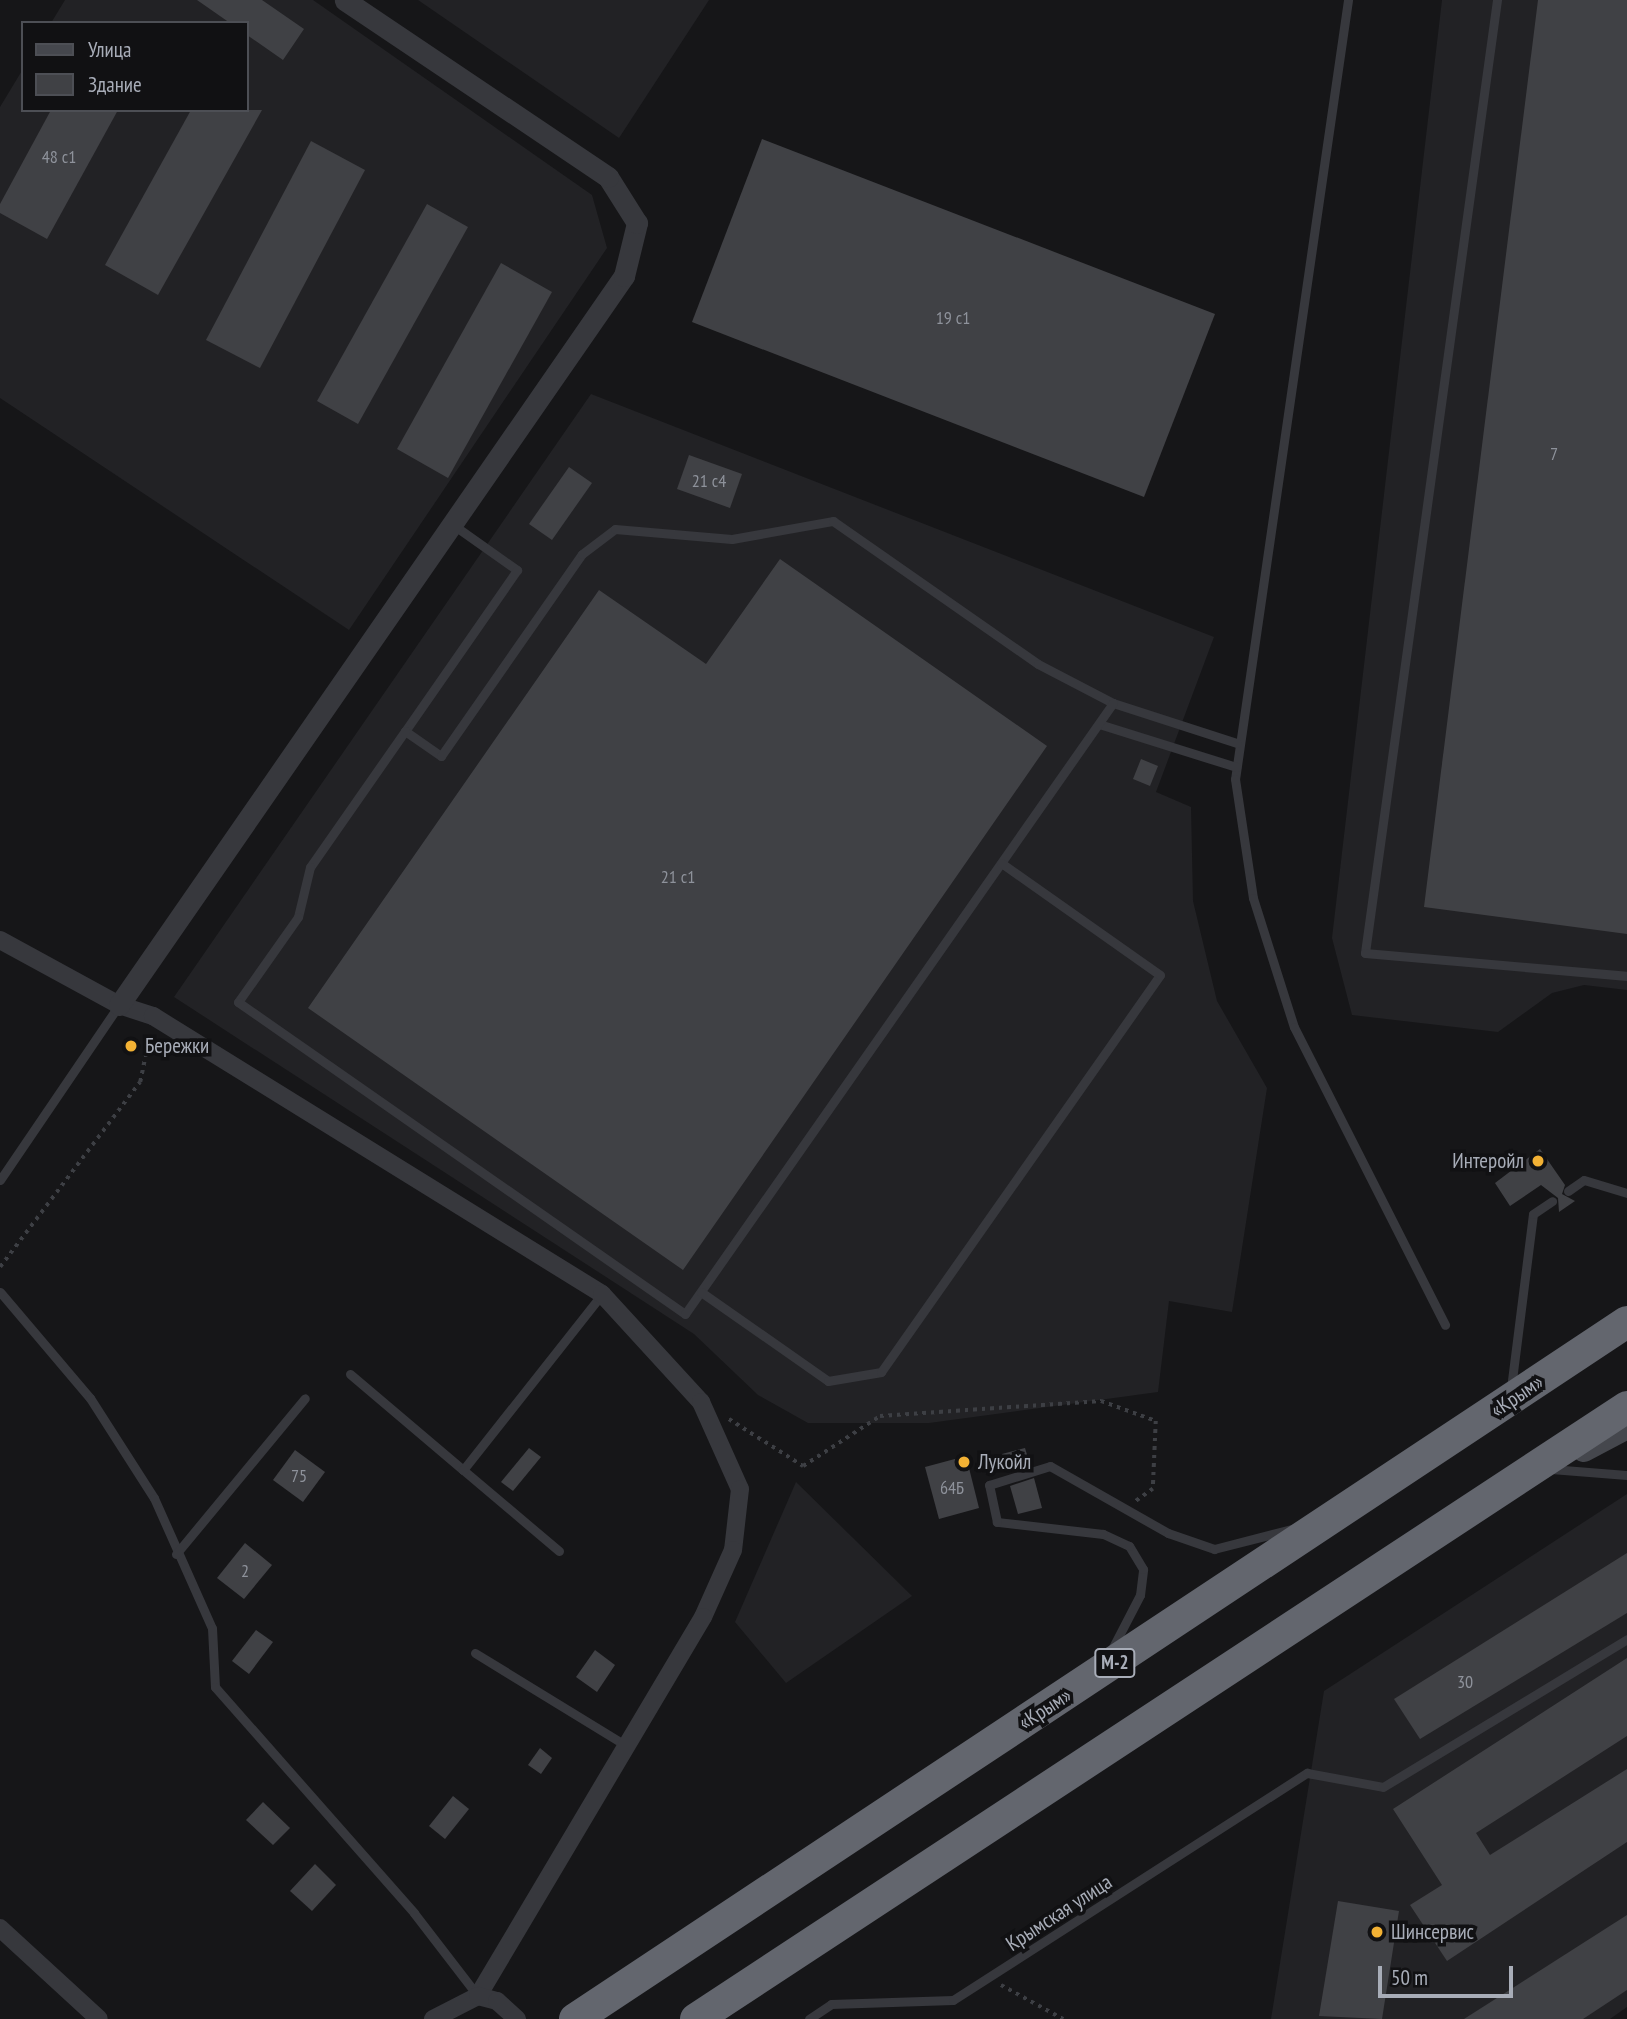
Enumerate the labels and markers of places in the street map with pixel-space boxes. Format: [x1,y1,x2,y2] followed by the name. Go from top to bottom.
[145,1033,209,1059] place label: Бережки
[123,1038,139,1054] marker: Бережки
[1452,1148,1524,1174] place label: Интеройл
[1530,1153,1546,1169] marker: Интеройл
[978,1449,1031,1475] place label: Лукойл
[956,1454,972,1470] marker: Лукойл
[1391,1919,1474,1945] place label: Шинсервис
[1369,1924,1385,1940] marker: Шинсервис

